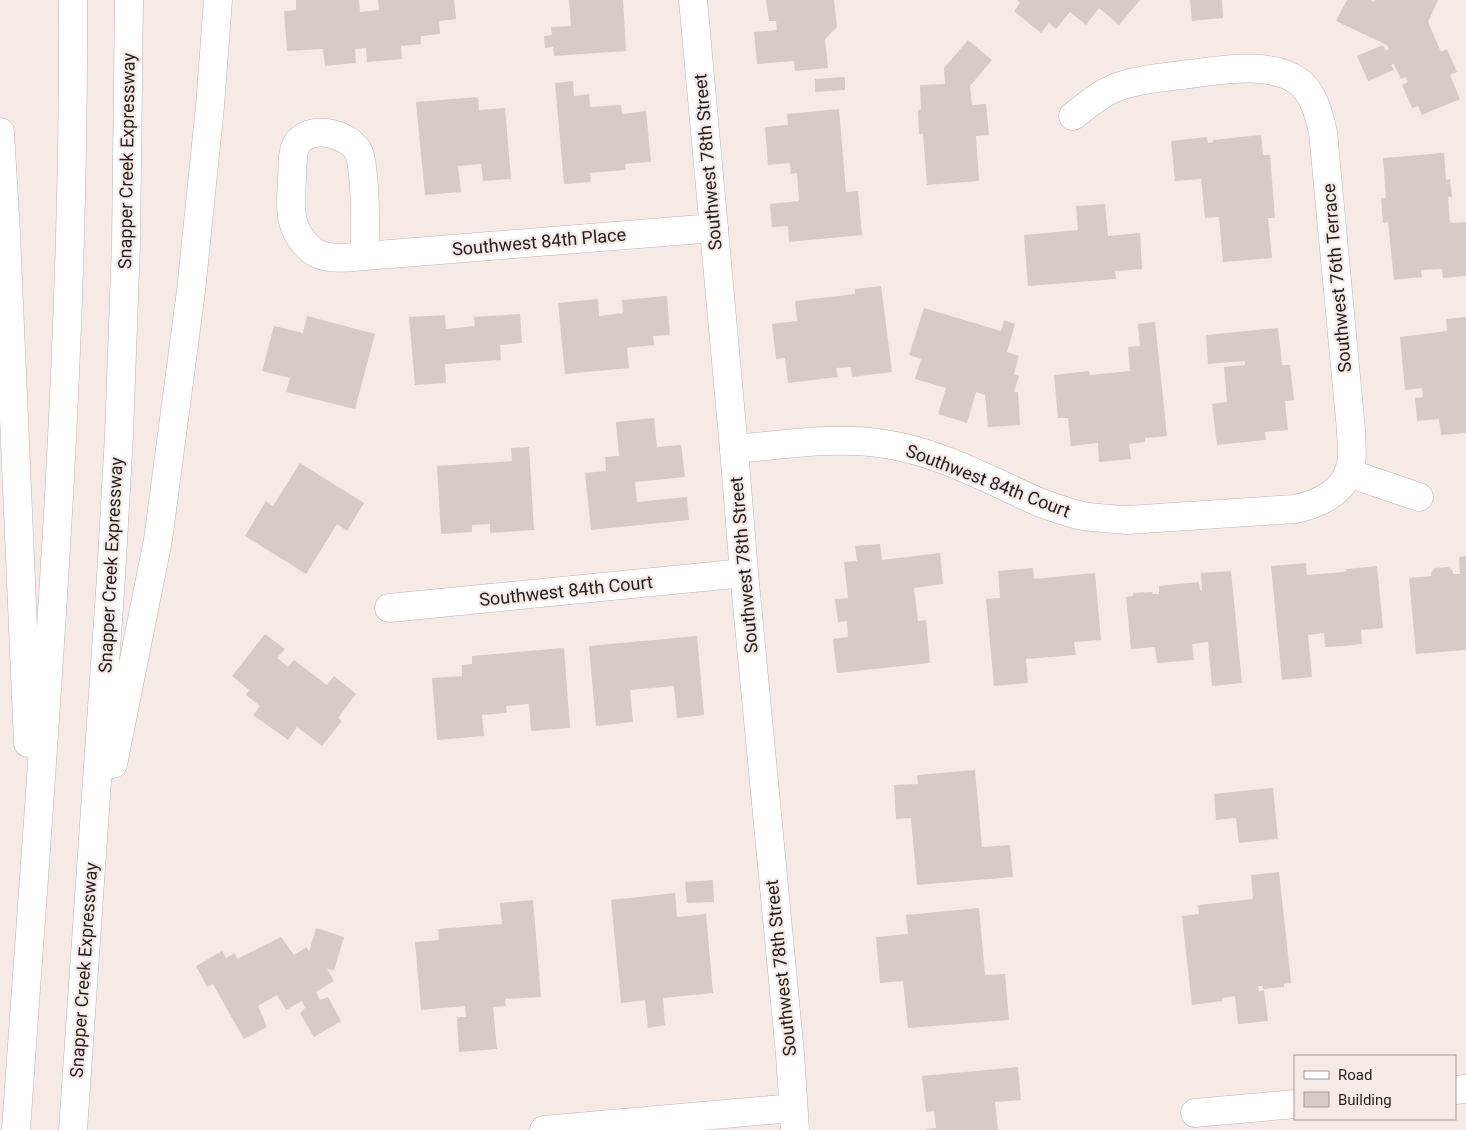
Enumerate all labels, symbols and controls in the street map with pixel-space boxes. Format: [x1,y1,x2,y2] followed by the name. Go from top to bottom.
[114,52,139,269] street label: Snapper Creek Expressway
[689,73,726,251] street label: Southwest 78th Street
[1318,183,1355,373] street label: Southwest 76th Terrace
[451,223,627,260] street label: Southwest 84th Place
[903,440,1073,522] street label: Southwest 84th Court
[94,456,127,673] street label: Snapper Creek Expressway
[725,476,762,654] street label: Southwest 78th Street
[478,571,654,610] street label: Southwest 84th Court
[65,861,102,1078] street label: Snapper Creek Expressway
[761,879,800,1057] street label: Southwest 78th Street
[1294,1055,1456,1120] legend
[1338,1066,1372,1084] text: Road
[1338,1091,1392,1109] text: Building

